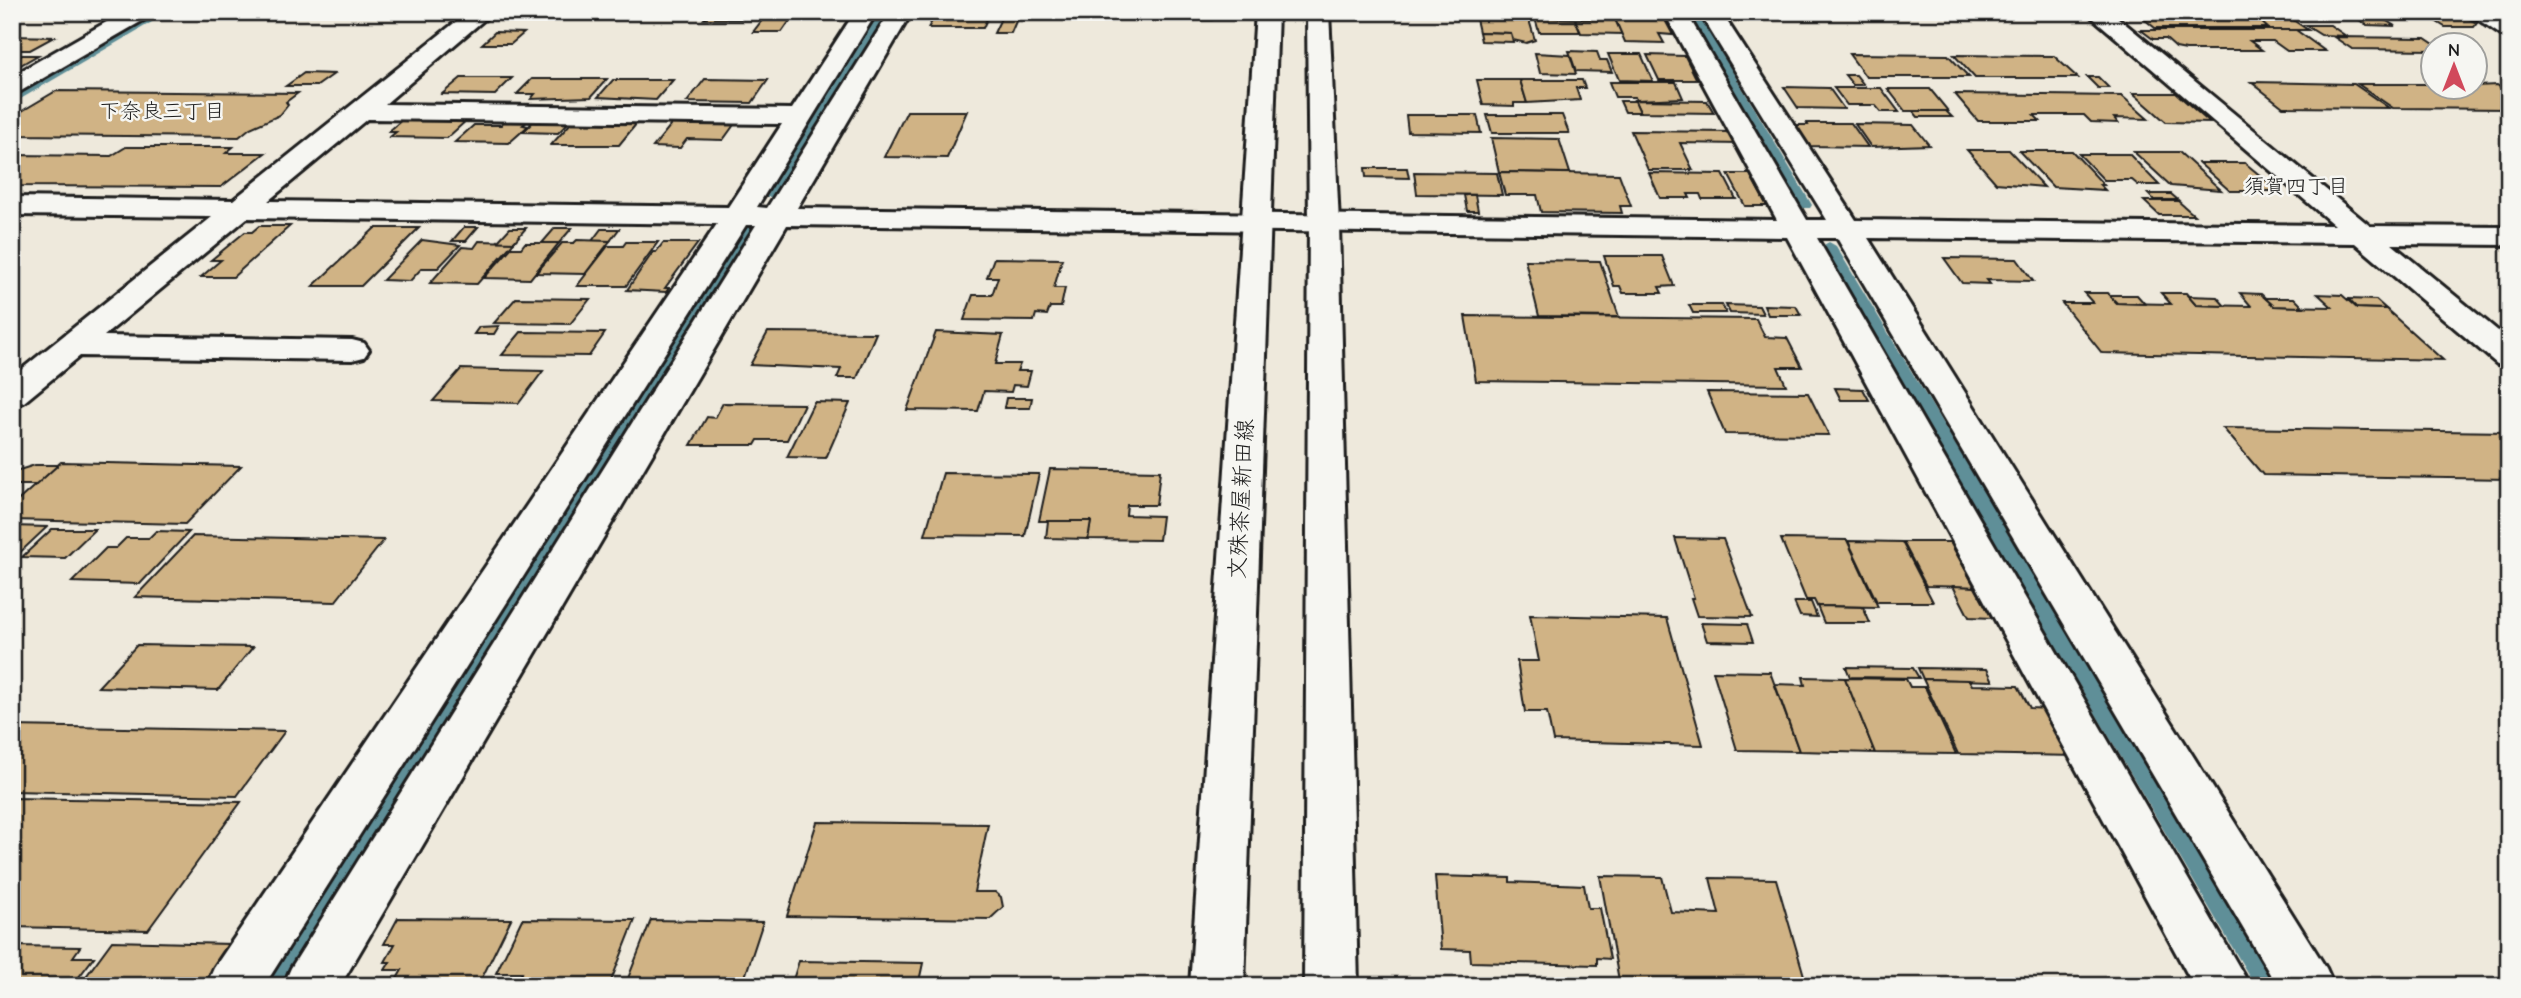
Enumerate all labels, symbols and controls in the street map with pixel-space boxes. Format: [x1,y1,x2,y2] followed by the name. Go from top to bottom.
[2420,32,2490,102] north arrow
[2448,39,2460,61] text: N
[99,99,225,123] district label: 下奈良三丁目
[2244,174,2349,198] district label: 須賀四丁目
[1223,418,1259,580] street label: 文殊茶屋新田線

